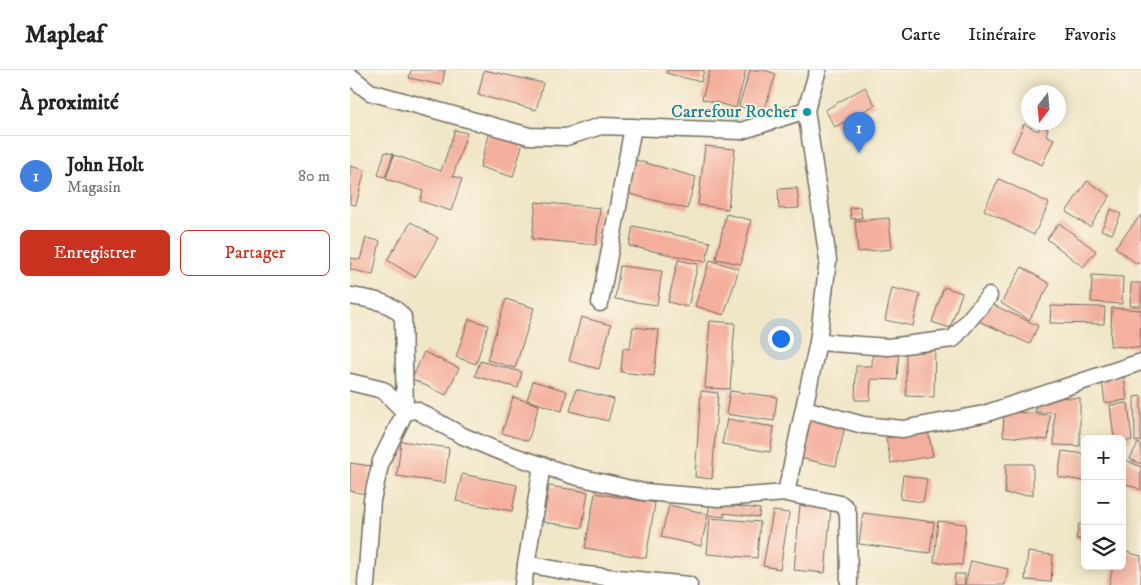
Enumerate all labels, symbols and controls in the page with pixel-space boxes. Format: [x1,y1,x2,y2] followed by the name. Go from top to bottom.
[25,20,104,50] text: Mapleaf
[901,24,941,46] text: Carte
[969,24,1036,46] text: Itinéraire
[1064,24,1116,46] text: Favoris
[1021,85,1066,130] north arrow
[20,90,119,116] text: À proximité
[671,101,797,123] place label: Carrefour Rocher
[801,106,813,118] marker: Carrefour Rocher
[843,112,875,153] pin: 1
[67,154,144,177] text: John Holt
[33,166,39,186] text: 1
[298,166,330,186] text: 80 m
[67,177,121,197] text: Magasin
[20,230,170,276] button: Enregistrer
[180,230,330,276] button: Partager
[768,326,794,352] your location
[1081,435,1126,570] map controls
[1081,435,1126,480] button: +
[1081,480,1126,525] button: −
[1081,525,1126,570] button: layers

